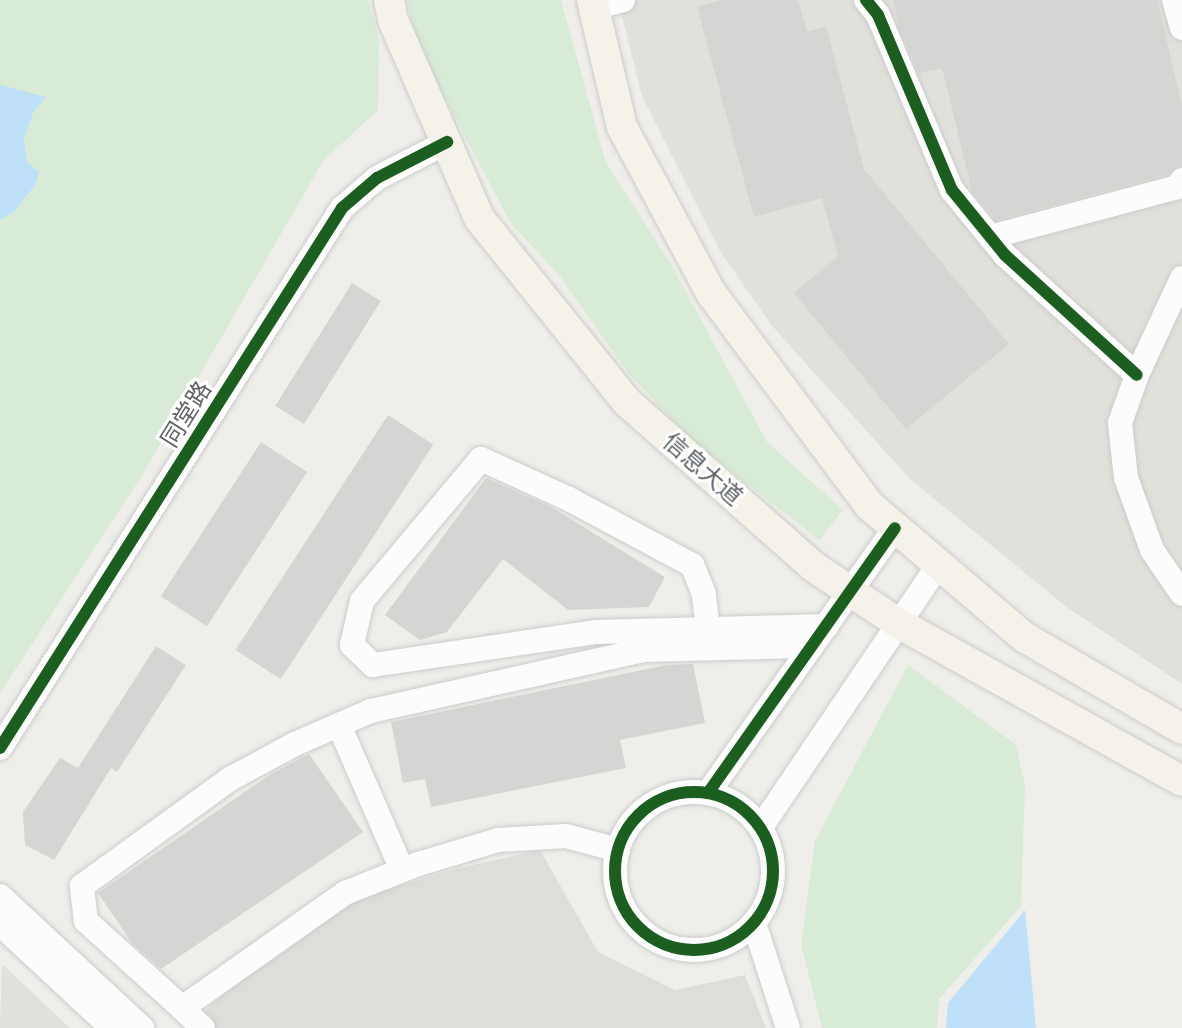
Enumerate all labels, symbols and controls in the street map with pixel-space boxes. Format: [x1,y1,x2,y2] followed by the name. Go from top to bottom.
[155,376,217,452] street label: 同堂路
[657,427,749,511] street label: 信息大道

